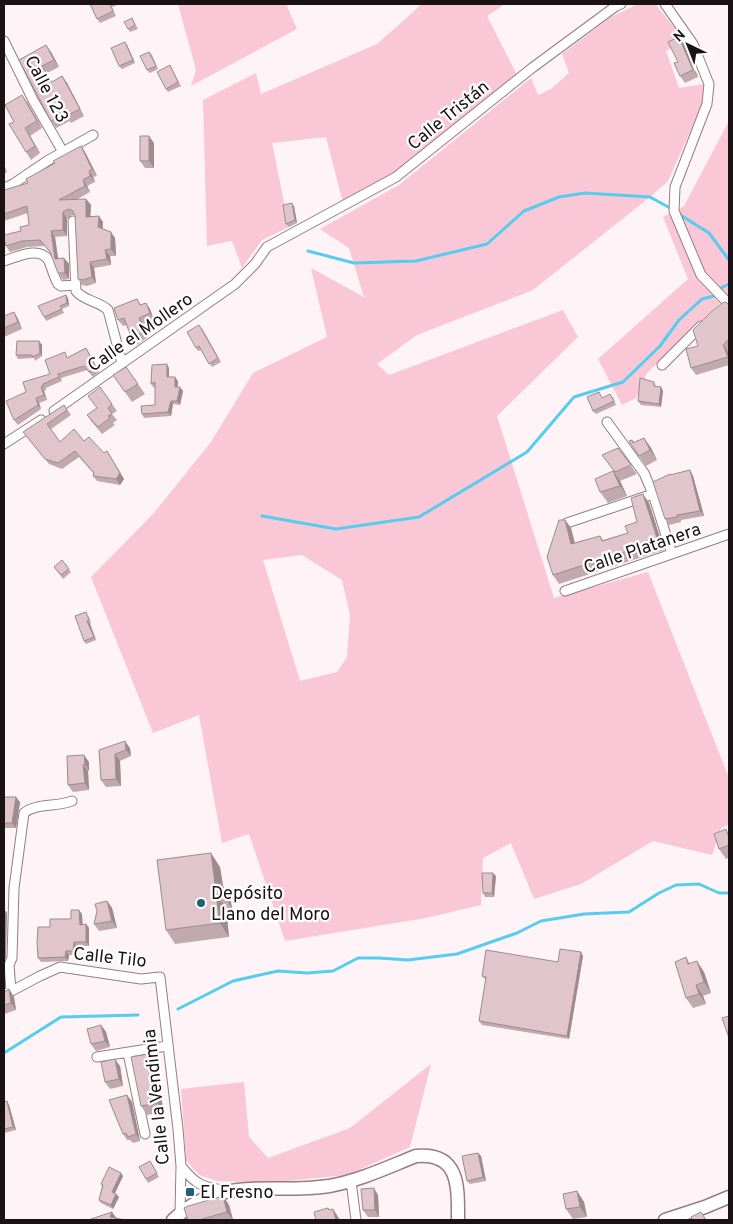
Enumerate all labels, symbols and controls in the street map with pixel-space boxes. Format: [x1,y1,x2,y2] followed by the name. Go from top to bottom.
[663,20,713,70] north arrow
[671,27,690,46] text: N
[18,52,73,127] street label: Calle 123
[403,76,495,156] street label: Calle Tristán
[84,288,198,378] street label: Calle el Mollero
[581,519,704,580] street label: Calle Platanera
[211,883,330,927] place label: Depósito Llano del Moro
[195,897,207,909] marker: Depósito Llano del Moro
[72,943,148,974] street label: Calle Tilo
[139,1028,176,1166] street label: Calle la Vendimia
[200,1182,273,1205] place label: El Fresno
[184,1186,196,1198] marker: El Fresno

